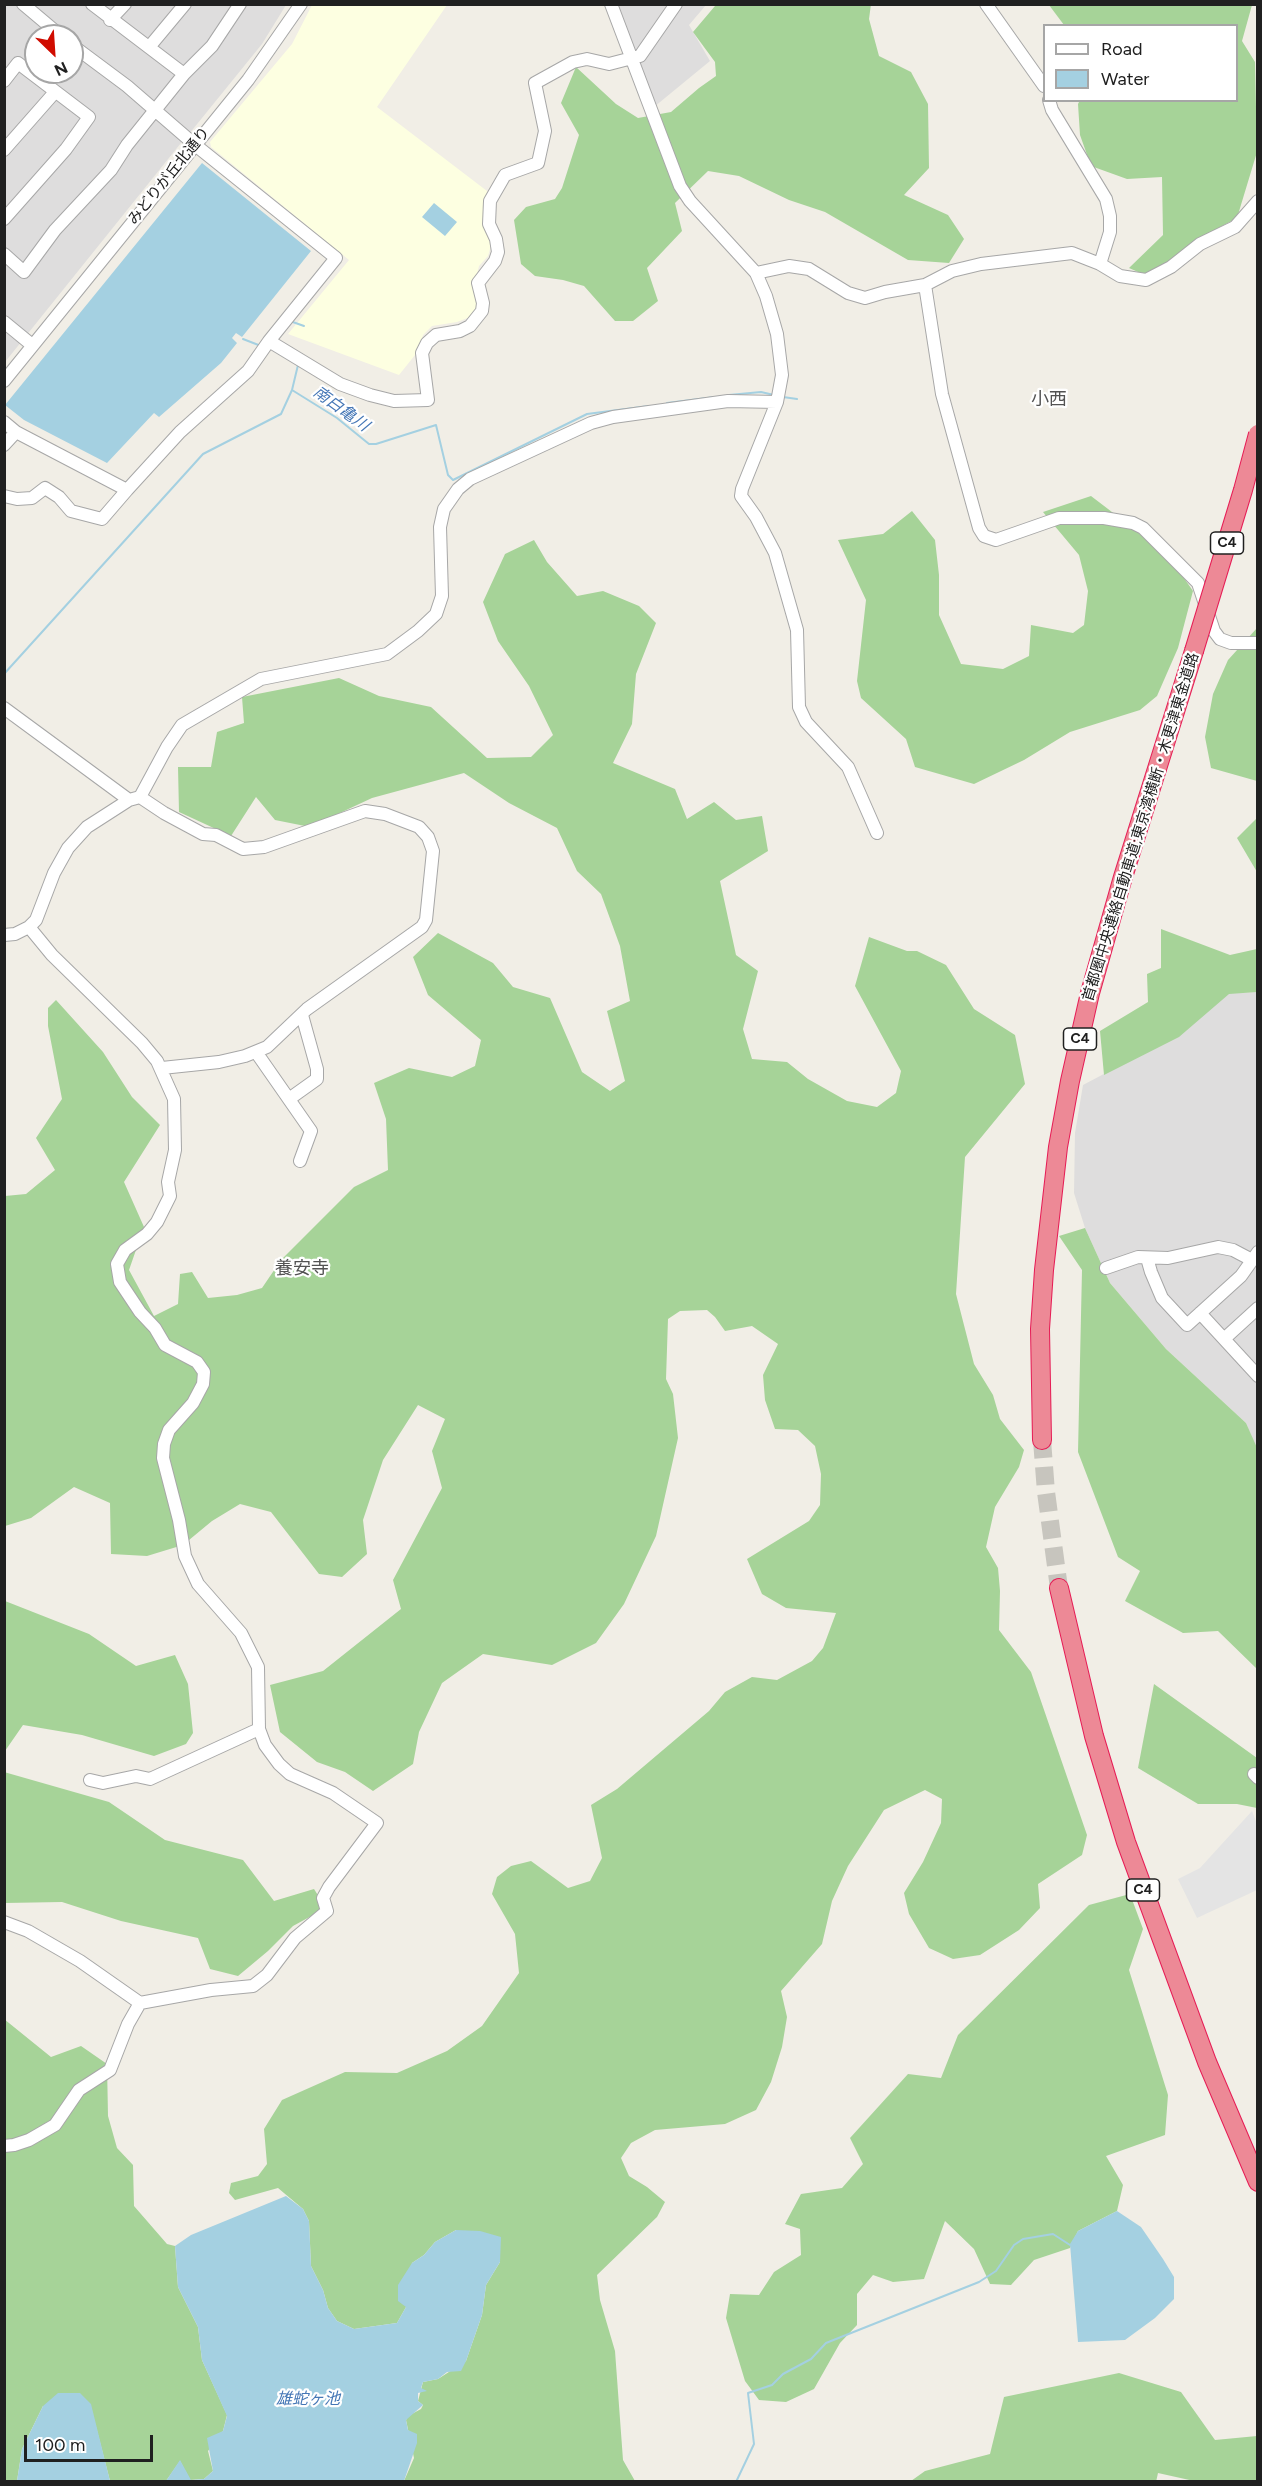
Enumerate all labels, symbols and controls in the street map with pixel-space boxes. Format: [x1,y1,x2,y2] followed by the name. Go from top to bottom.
[24,24,84,84] north arrow
[1043,24,1238,102] legend
[1101,38,1142,60] text: Road
[51,58,71,80] text: N
[1101,68,1149,90] text: Water
[124,124,214,228] street label: みどりが丘北通り
[309,382,373,436] water label: 南白亀川
[1031,389,1067,411] district label: 小西
[1210,532,1244,554] road number: C4
[1079,650,1203,1004] street label: 首都圏中央連絡自動車道;東京湾横断・木更津東金道路
[1064,1028,1096,1050] road number: C4
[275,1258,329,1280] district label: 養安寺
[1126,1879,1160,1901] road number: C4
[276,2389,340,2409] water label: 雄蛇ヶ池
[27,2423,156,2461] scale bar
[35,2434,85,2456] text: 100 m

